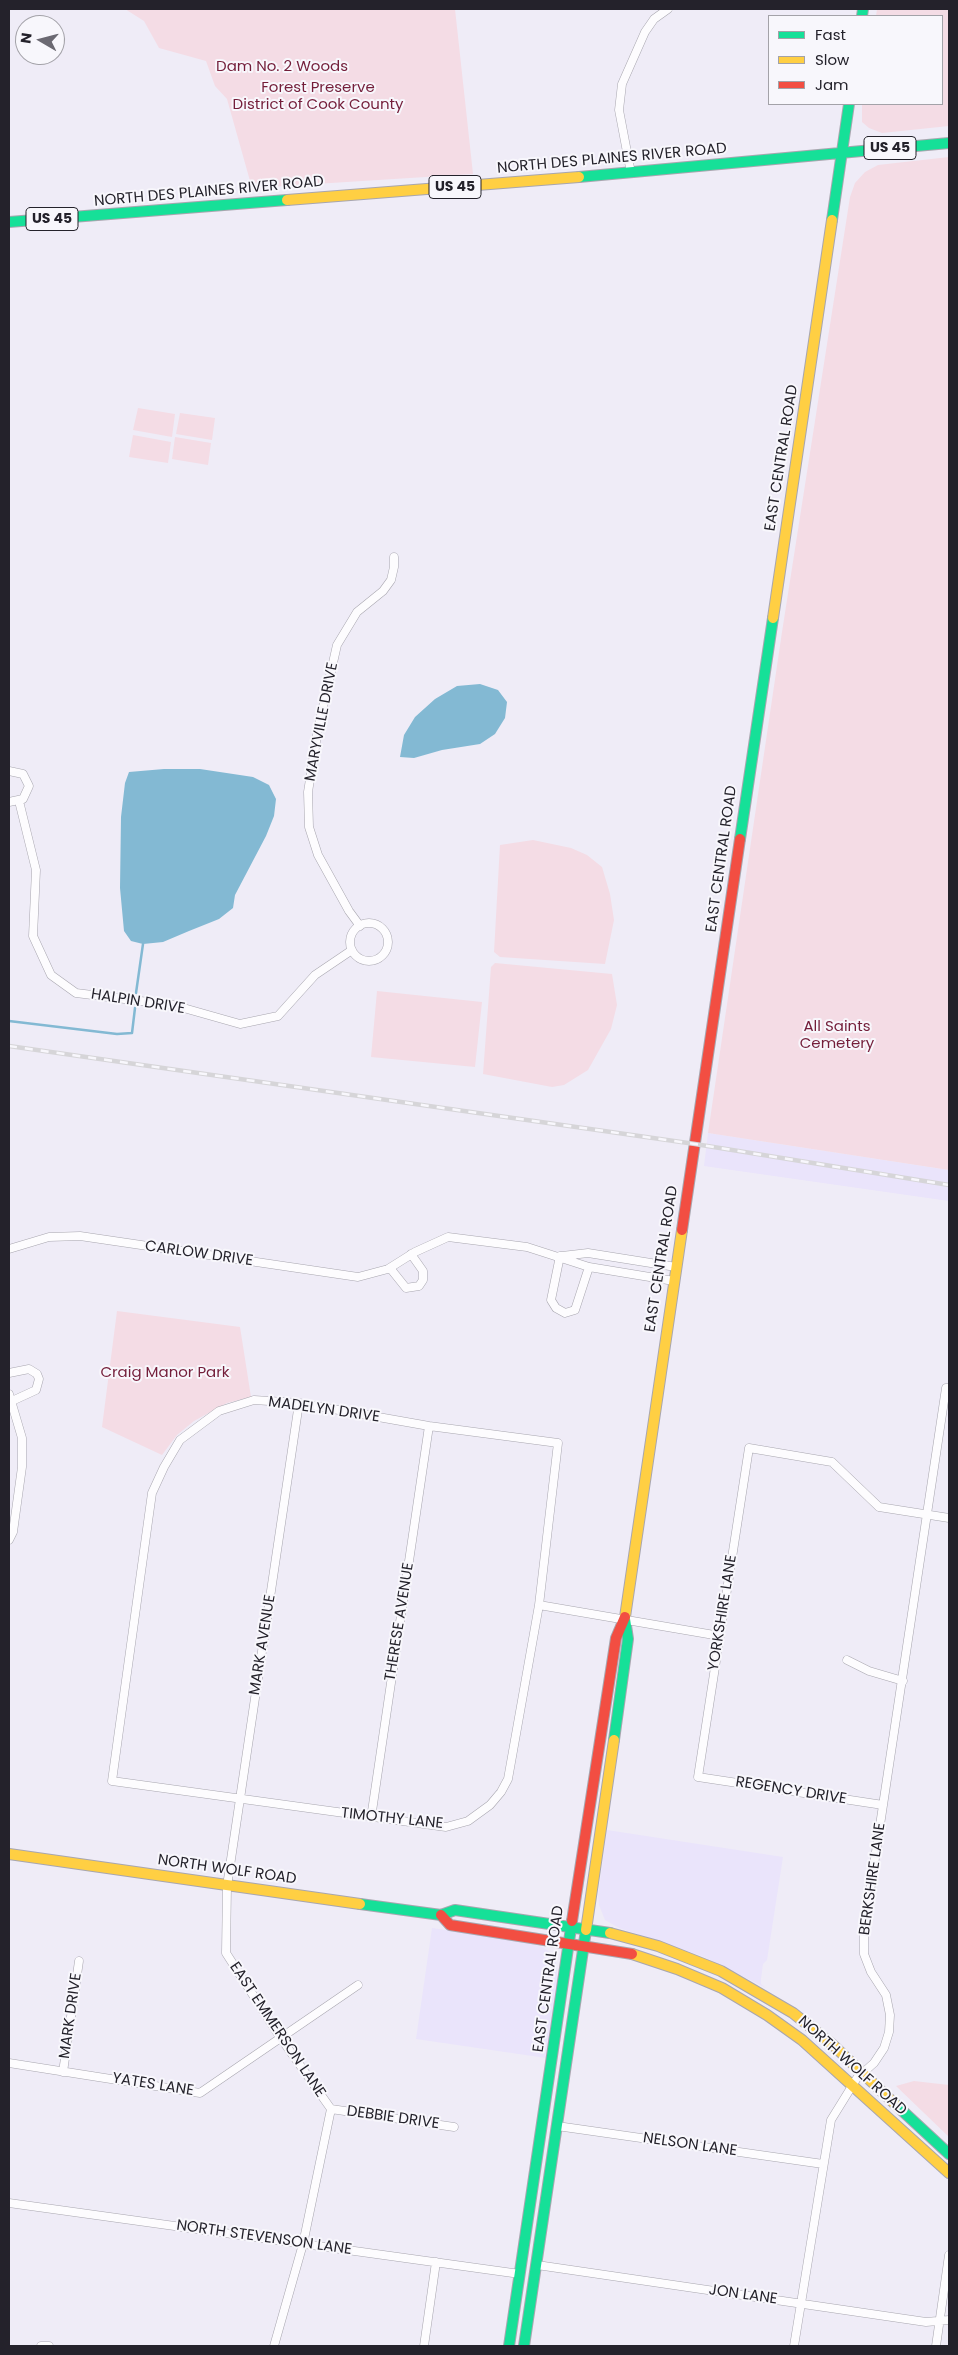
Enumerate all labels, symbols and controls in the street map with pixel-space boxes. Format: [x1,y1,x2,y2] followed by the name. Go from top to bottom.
[15,15,65,65] north arrow
[768,15,943,105] legend
[815,24,846,45] text: Fast
[16,31,37,45] text: N
[815,49,849,70] text: Slow
[216,58,348,76] park label: Dam No. 2 Woods
[815,74,849,95] text: Jam
[233,79,403,114] park label: Forest Preserve District of Cook County
[864,136,916,160] road number: US 45
[496,140,728,178] street label: NORTH DES PLAINES RIVER ROAD
[93,173,325,211] street label: NORTH DES PLAINES RIVER ROAD
[429,176,481,198] road number: US 45
[26,208,78,230] road number: US 45
[762,384,802,532] street label: EAST CENTRAL ROAD
[302,661,342,783] street label: MARYVILLE DRIVE
[703,784,741,934] street label: EAST CENTRAL ROAD
[90,986,186,1018] street label: HALPIN DRIVE
[800,1018,874,1053] park label: All Saints Cemetery
[642,1185,682,1333] street label: EAST CENTRAL ROAD
[144,1238,254,1270] street label: CARLOW DRIVE
[100,1364,230,1382] park label: Craig Manor Park
[267,1393,381,1427] street label: MADELYN DRIVE
[705,1554,741,1672] street label: YORKSHIRE LANE
[382,1561,418,1683] street label: THERESE AVENUE
[246,1593,280,1697] street label: MARK AVENUE
[734,1773,848,1809] street label: REGENCY DRIVE
[340,1805,444,1833] street label: TIMOTHY LANE
[856,1822,890,1936] street label: BERKSHIRE LANE
[156,1851,298,1889] street label: NORTH WOLF ROAD
[530,1904,568,2054] street label: EAST CENTRAL ROAD
[225,1959,329,2101] street label: EAST EMMERSON LANE
[56,1972,86,2060] street label: MARK DRIVE
[794,2012,910,2120] street label: NORTH WOLF ROAD
[111,2070,195,2100] street label: YATES LANE
[346,2103,440,2133] street label: DEBBIE DRIVE
[642,2129,738,2161] street label: NELSON LANE
[175,2217,353,2259] street label: NORTH STEVENSON LANE
[708,2281,778,2309] street label: JON LANE

